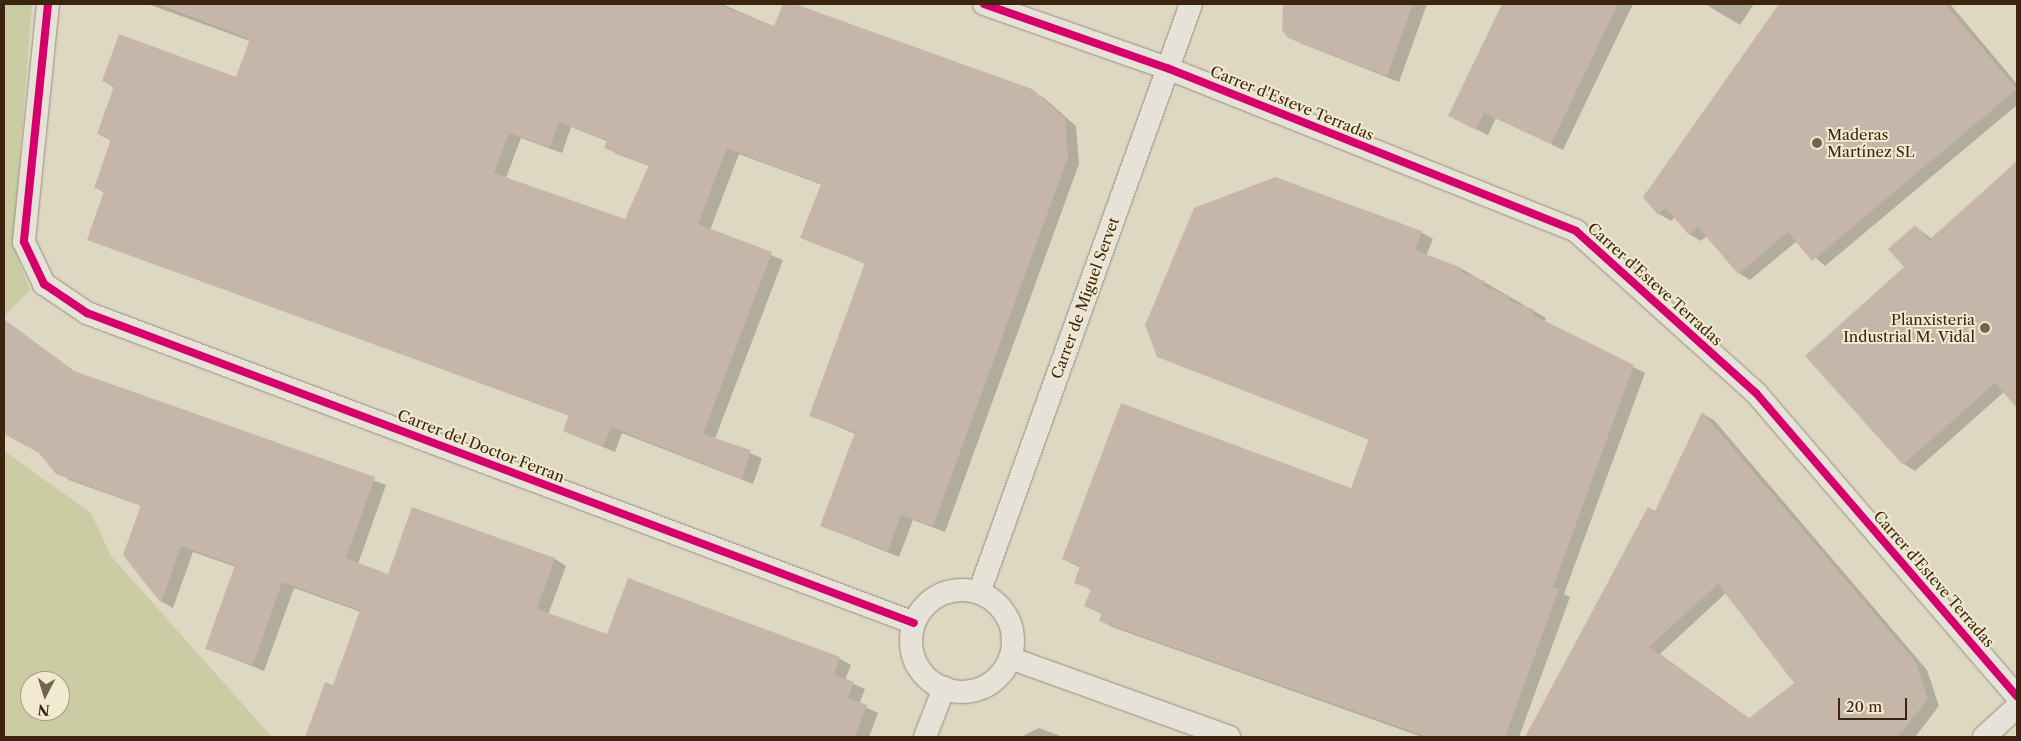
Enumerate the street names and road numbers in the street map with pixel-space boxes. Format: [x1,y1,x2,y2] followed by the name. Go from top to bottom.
[1207,62,1377,144] street label: Carrer d'Esteve Terradas
[1047,215,1123,381] street label: Carrer de Miguel Servet
[1584,219,1726,349] street label: Carrer d'Esteve Terradas
[395,406,567,486] street label: Carrer del Doctor Ferran
[1870,507,1998,651] street label: Carrer d'Esteve Terradas

